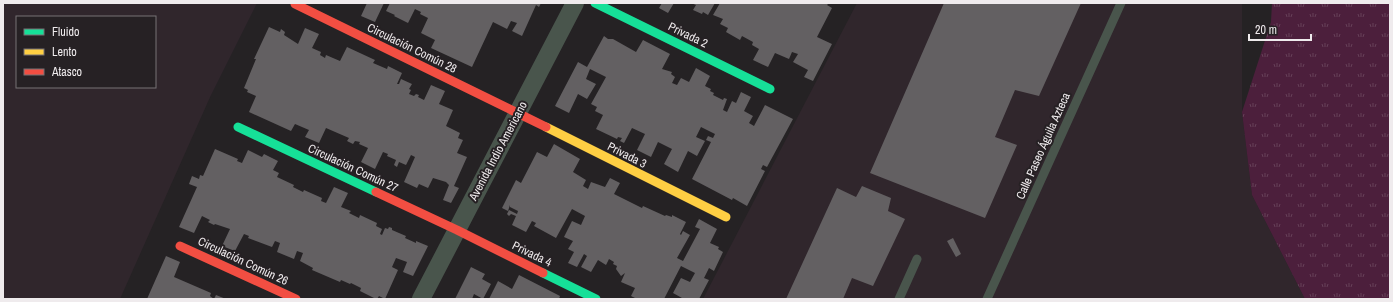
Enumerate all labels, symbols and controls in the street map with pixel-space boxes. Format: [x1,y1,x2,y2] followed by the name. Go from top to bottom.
[16,16,156,88] legend
[1249,16,1311,42] scale bar
[364,19,460,77] street label: Circulación Común 28
[666,19,710,51] street label: Privada 2
[1255,22,1277,38] text: 20 m
[52,24,79,40] text: Fluido
[52,44,77,60] text: Lento
[51,64,82,80] text: Atasco
[1012,90,1074,202] street label: Calle Paseo Águila Azteca
[465,99,531,204] street label: Avenida Indio Americano
[605,138,649,172] street label: Privada 3
[305,140,401,196] street label: Circulación Común 27
[195,233,291,289] street label: Circulación Común 26
[510,238,555,271] street label: Privada 4

